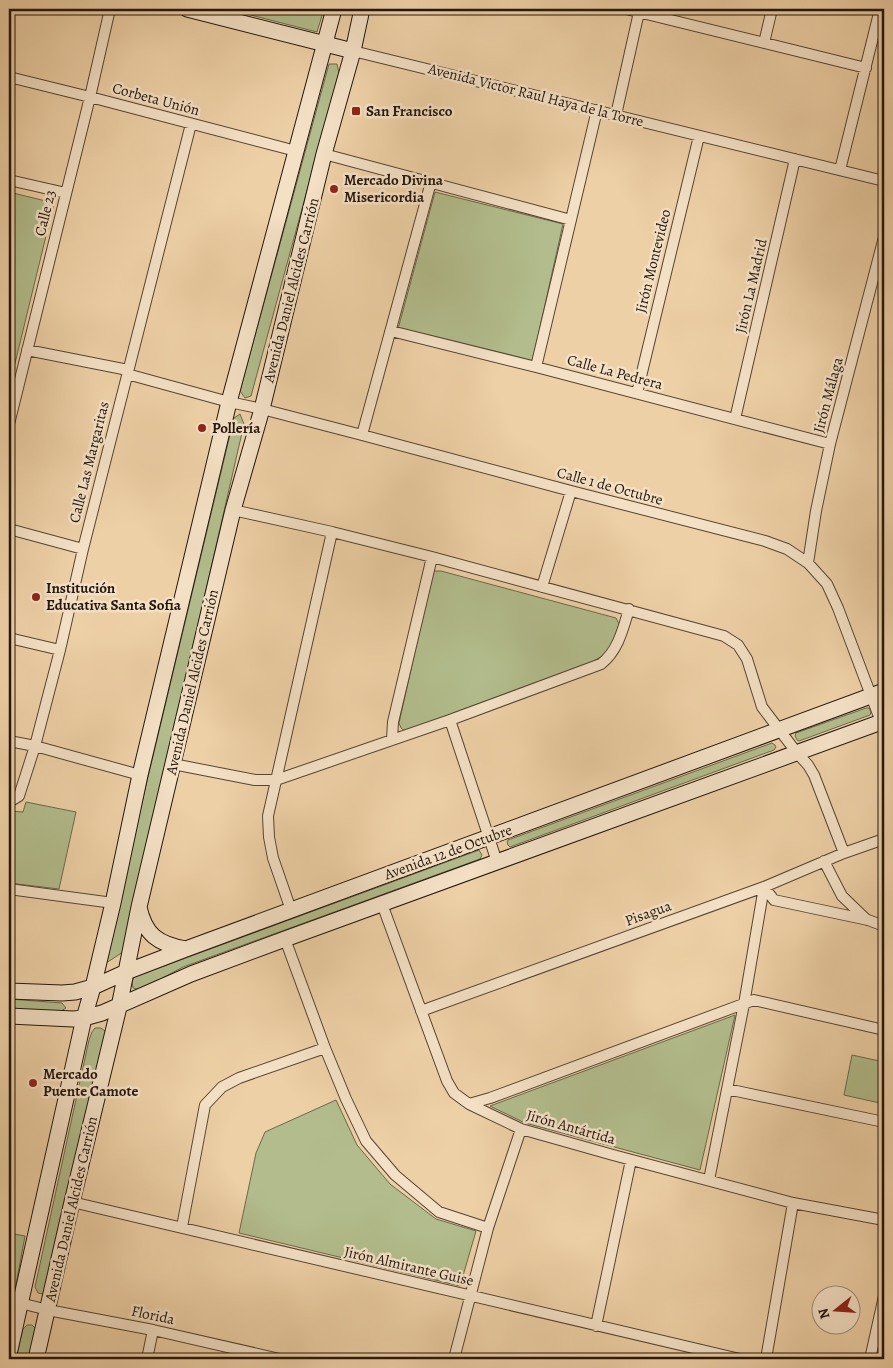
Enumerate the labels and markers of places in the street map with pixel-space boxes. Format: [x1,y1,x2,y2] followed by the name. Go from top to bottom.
[366,101,453,121] place label: San Francisco
[350,105,362,117] marker: San Francisco
[344,170,444,207] place label: Mercado Divina Misericordia
[328,183,340,195] marker: Mercado Divina Misericordia
[212,418,261,438] place label: Pollería
[196,422,208,434] marker: Pollería
[46,578,182,615] place label: Institución Educativa Santa Sofia
[30,591,42,603] marker: Institución Educativa Santa Sofia
[43,1064,138,1101] place label: Mercado Puente Camote
[27,1077,39,1089] marker: Mercado Puente Camote

